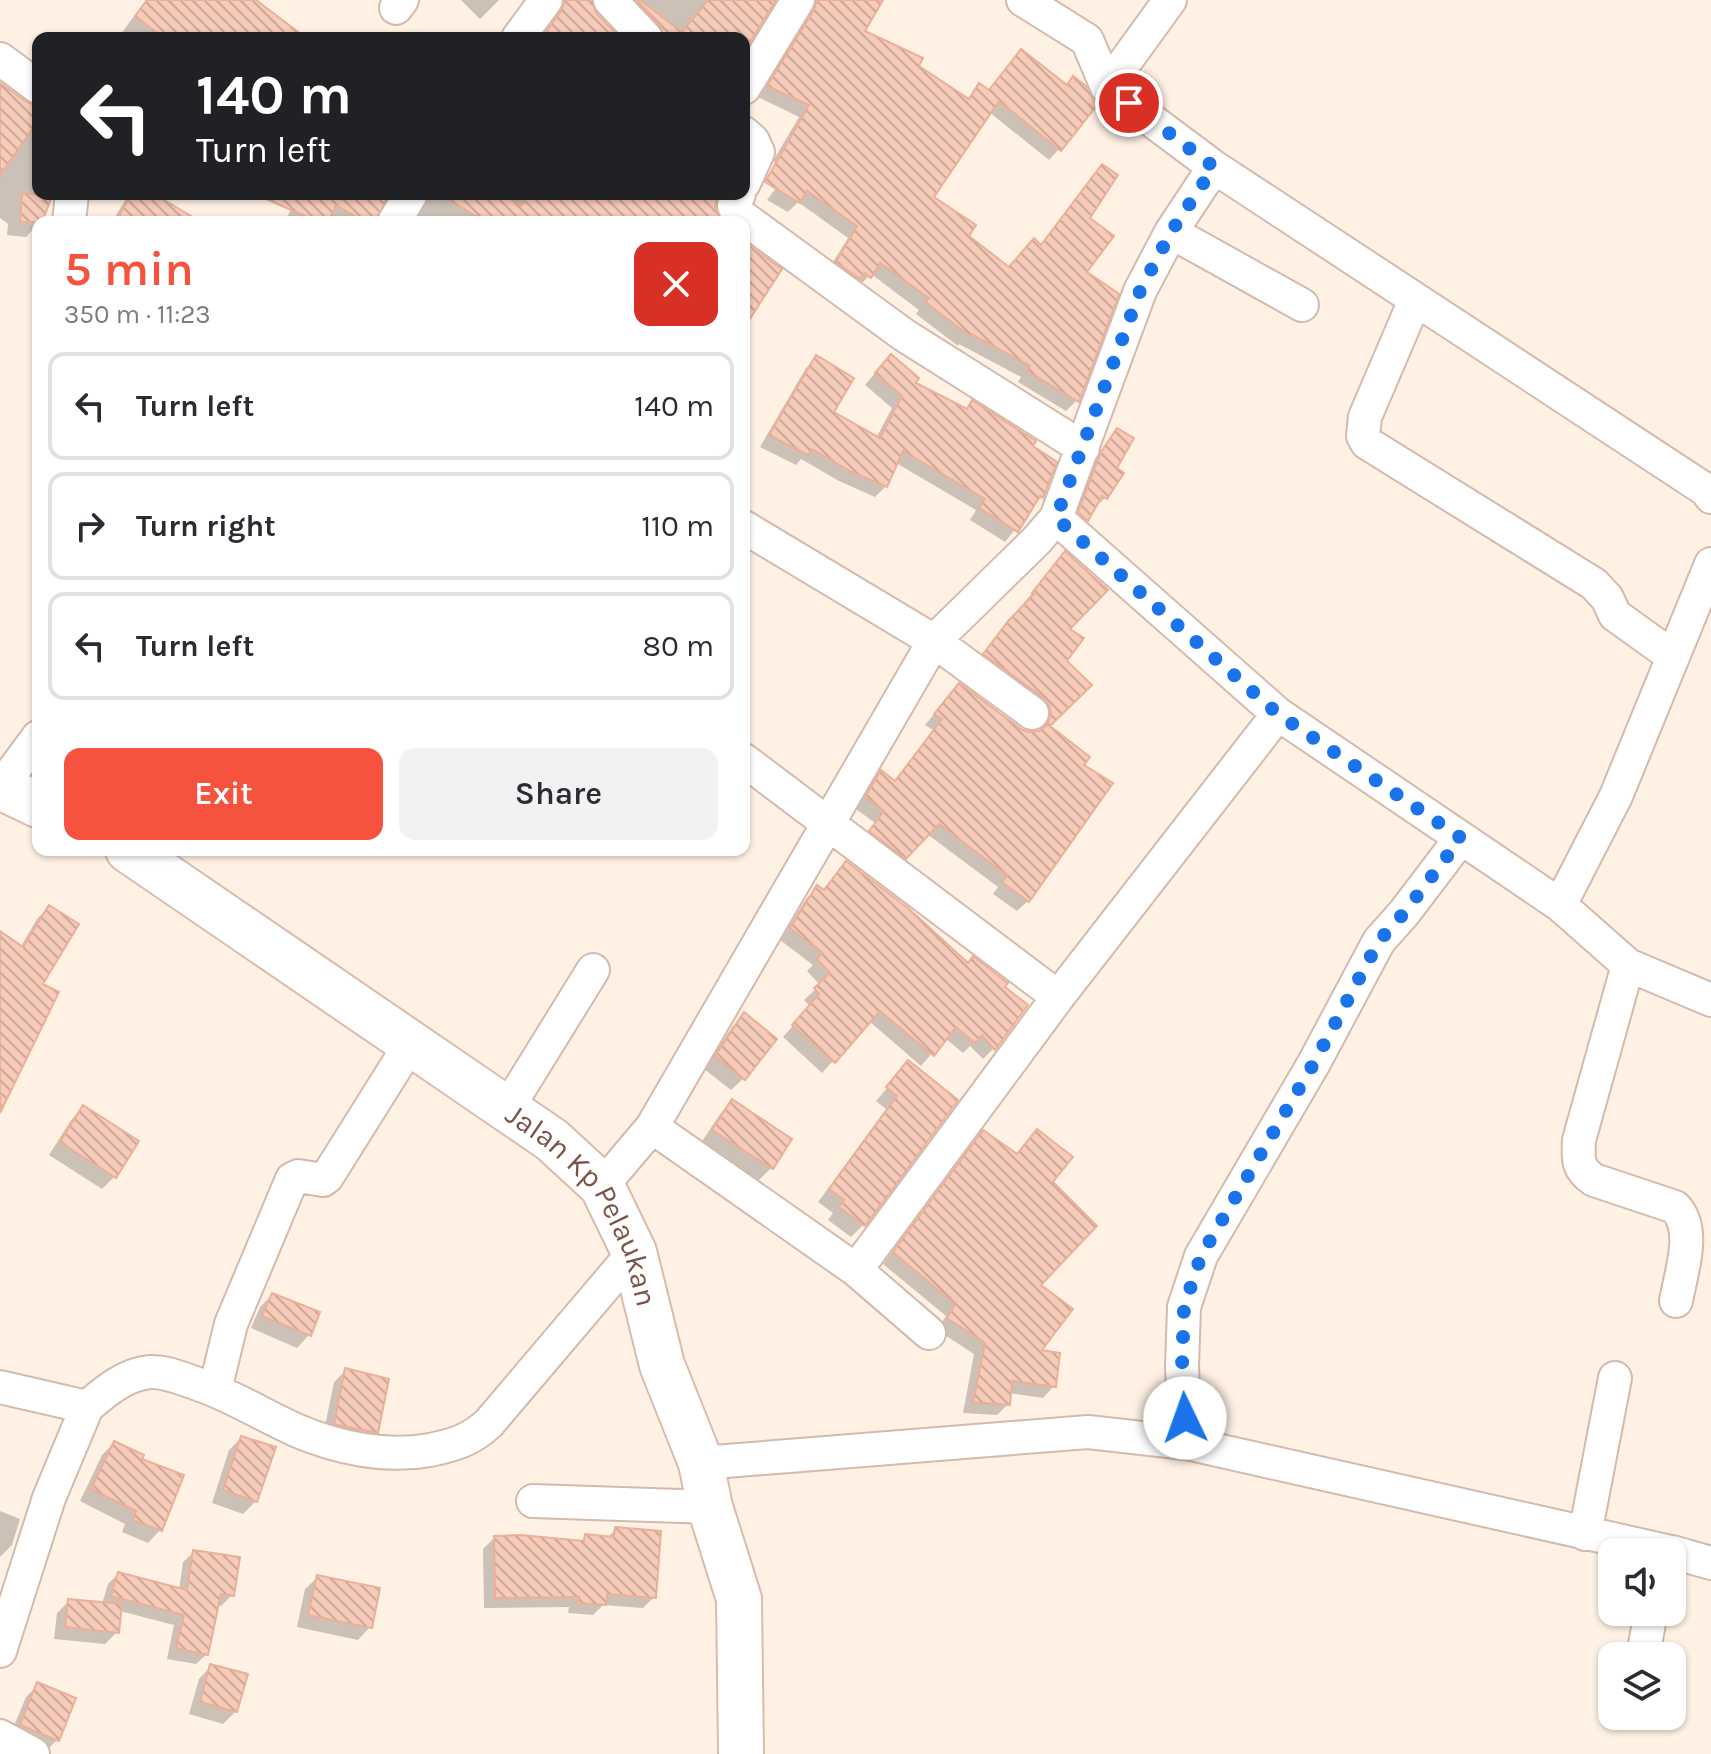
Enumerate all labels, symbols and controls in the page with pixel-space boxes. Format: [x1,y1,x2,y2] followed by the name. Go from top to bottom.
[196,62,352,127] text: 140 m
[64,64,168,168] icon: left
[1095,69,1163,137] pin
[1107,81,1151,125] icon: arrive
[196,129,331,171] text: Turn left
[64,241,194,297] text: 5 min
[634,242,718,326] button: close
[64,299,211,330] text: 350 m · 11:23
[68,384,112,428] icon: left
[136,388,254,424] text: Turn left
[634,388,714,424] text: 140 m
[68,504,112,548] icon: right
[136,508,276,544] text: Turn right
[641,508,714,544] text: 110 m
[68,624,112,668] icon: left
[136,628,254,664] text: Turn left
[643,628,714,664] text: 80 m
[64,748,383,840] button: Exit
[399,748,718,840] button: Share
[499,1096,665,1310] street label: Jalan Kp Pelaukan
[1143,1376,1227,1460] position arrow
[1598,1538,1686,1730] map controls
[1598,1538,1686,1626] button: sound
[1598,1642,1686,1730] button: layers

